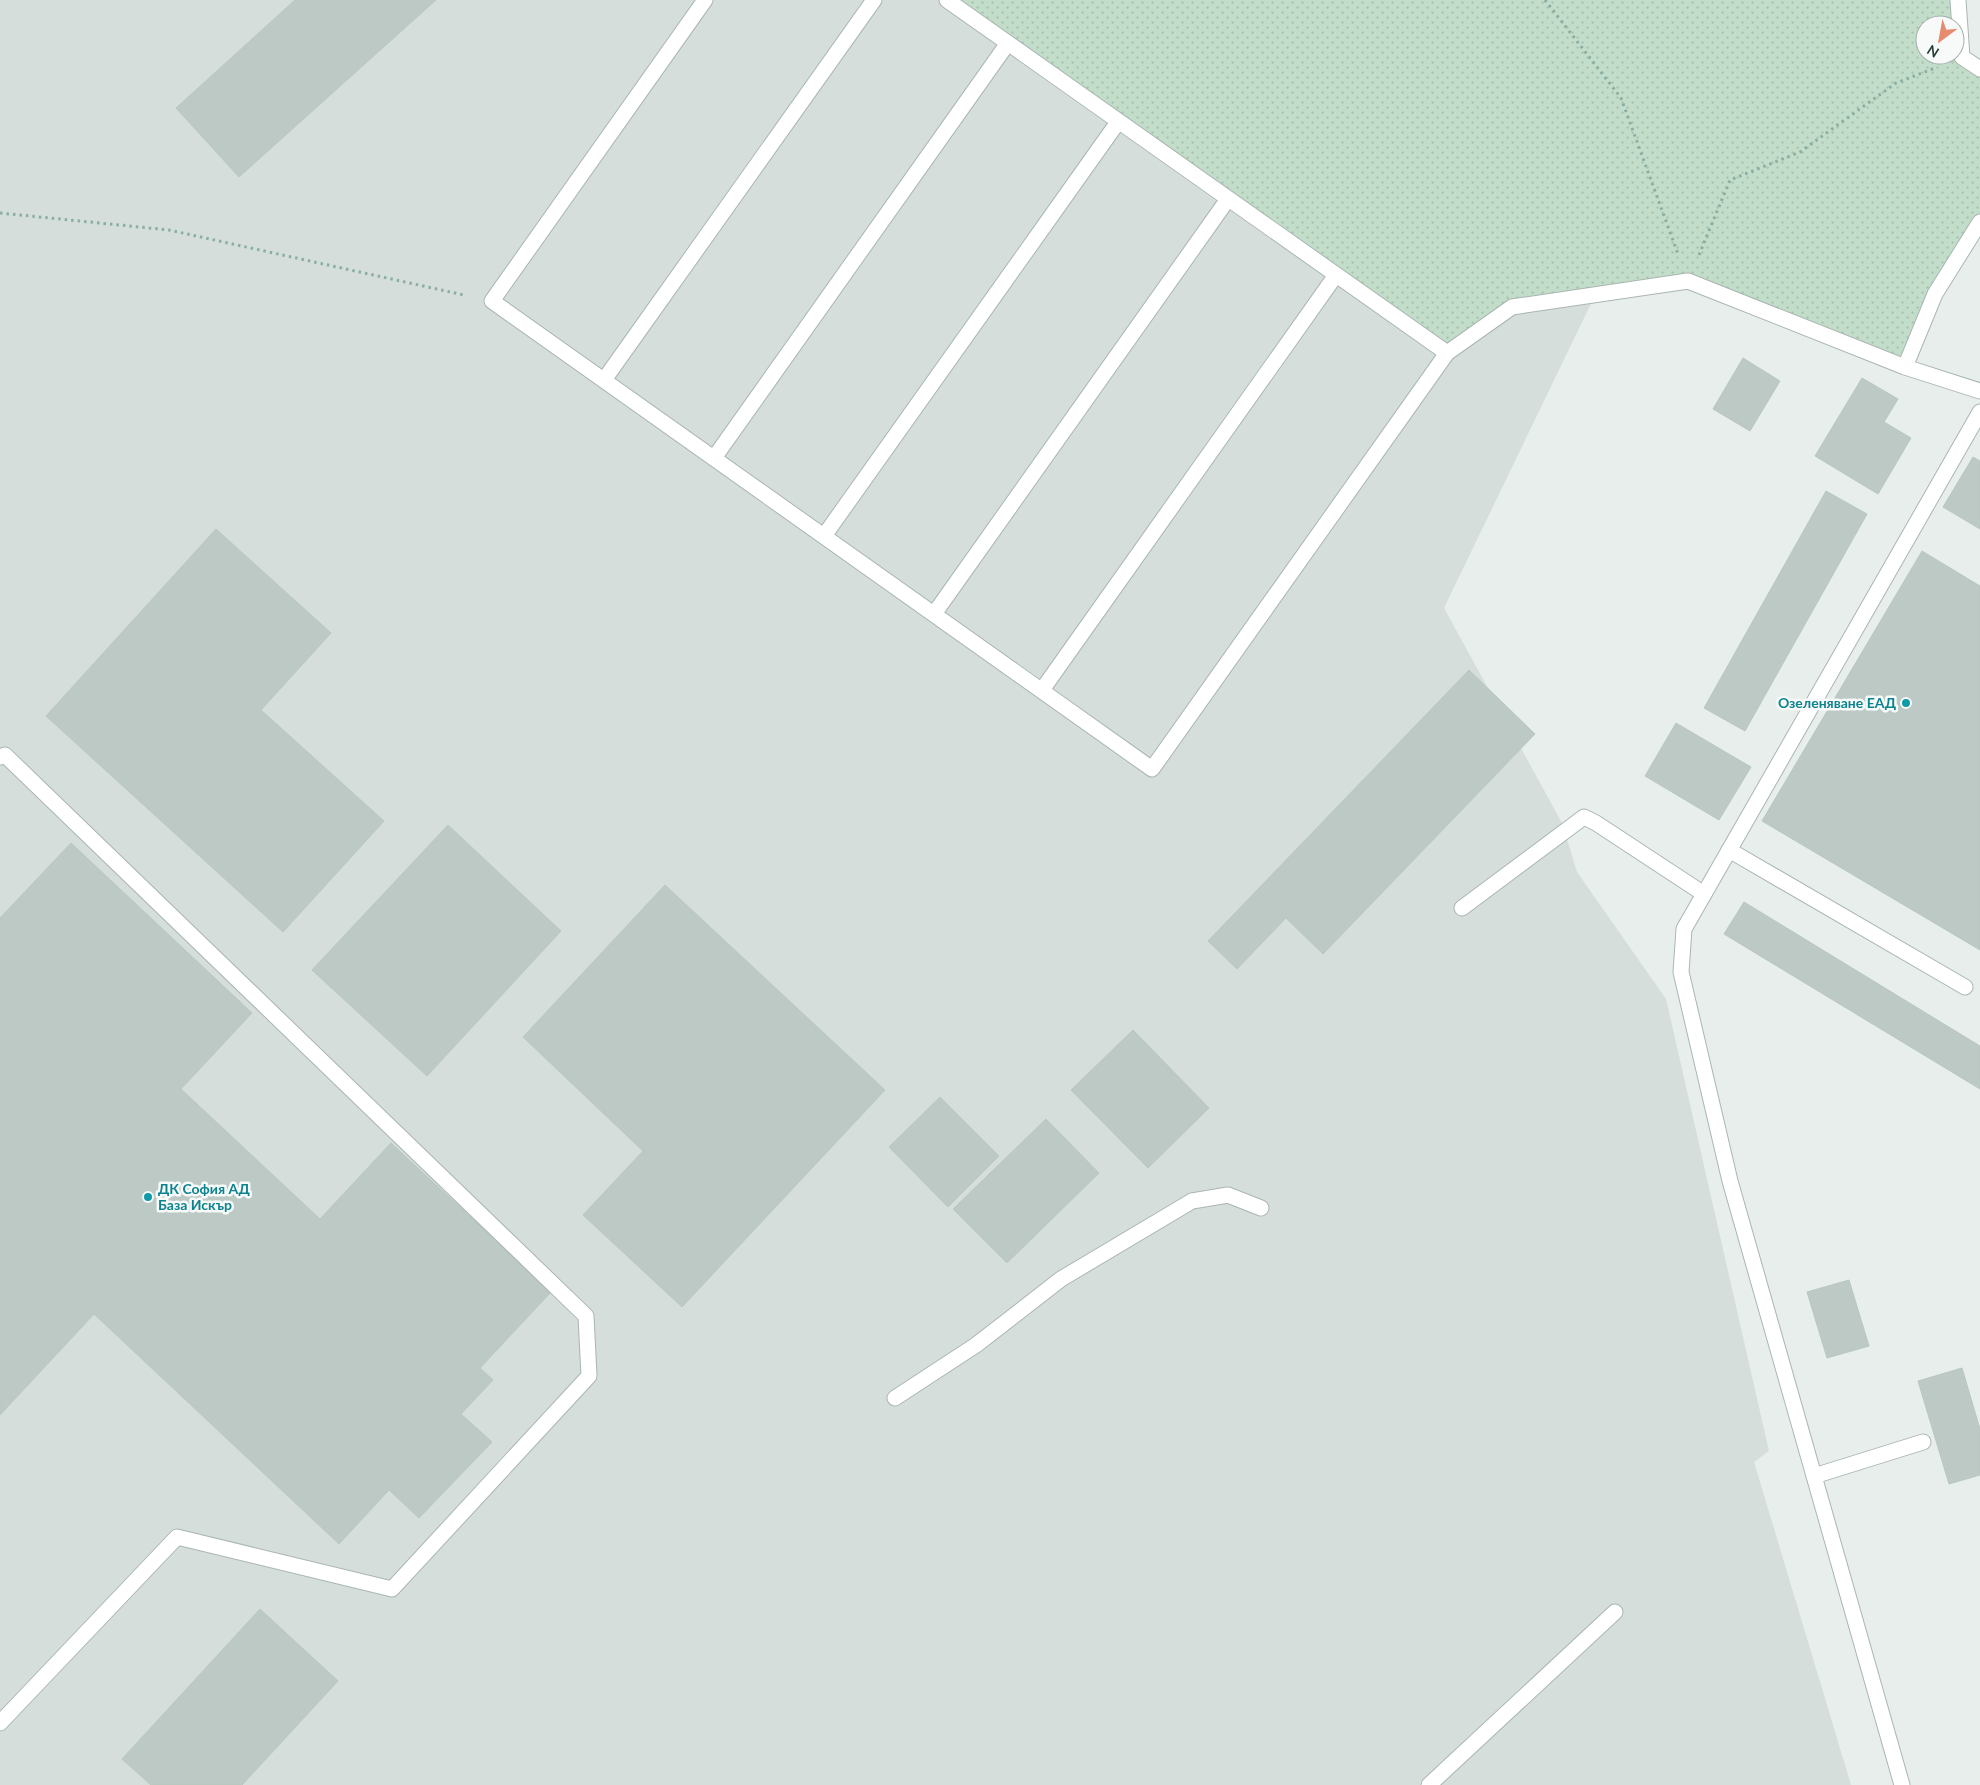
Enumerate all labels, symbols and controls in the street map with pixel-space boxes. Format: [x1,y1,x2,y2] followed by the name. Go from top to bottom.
[1915,15,1965,65] north arrow
[1924,41,1942,62] text: N
[1778,694,1896,711] place label: Озеленяване ЕАД
[1900,697,1912,709] marker: Озеленяване ЕАД
[158,1180,250,1213] place label: ДК София АД База Искър
[142,1191,154,1203] marker: ДК София АД База Искър

